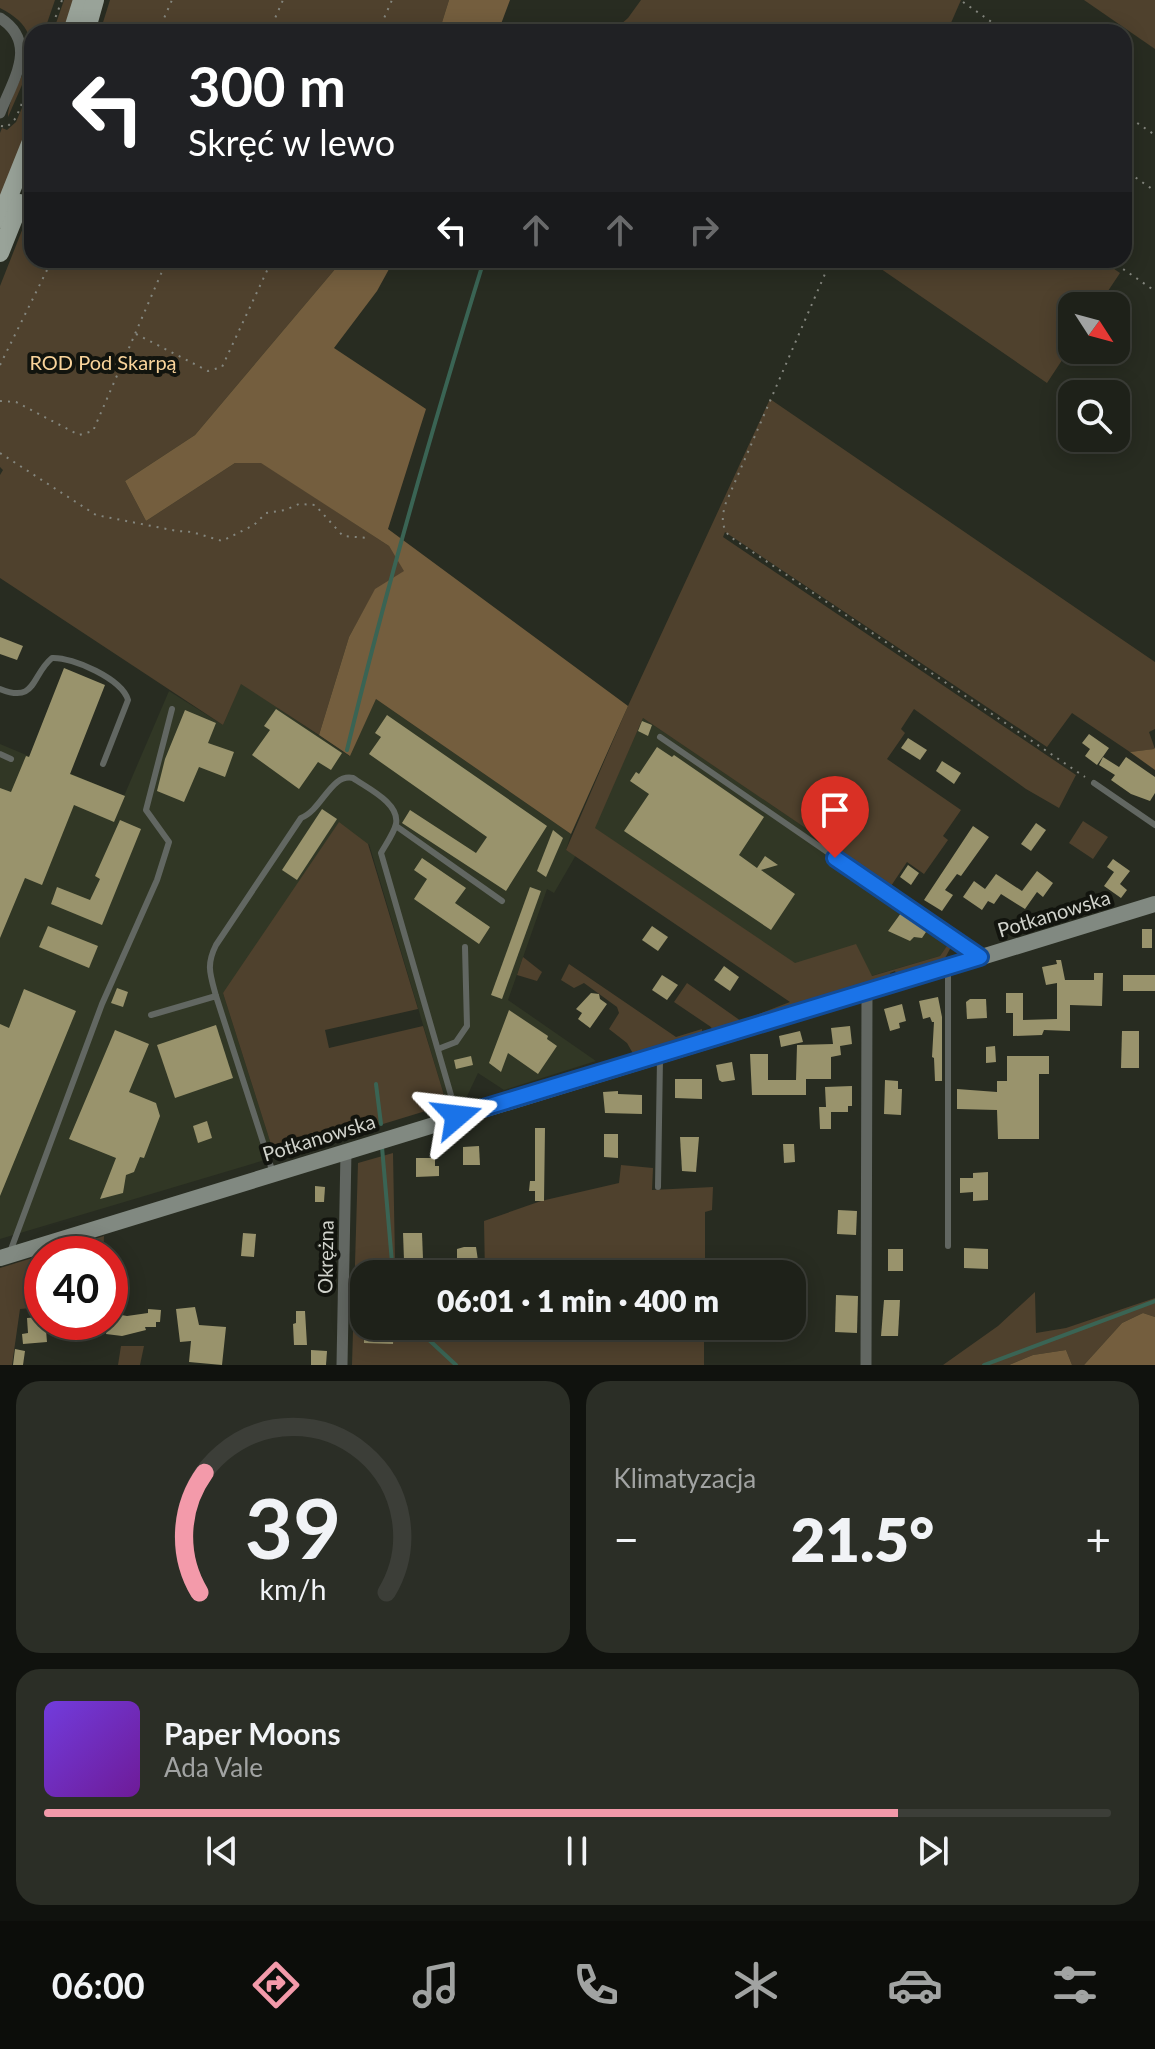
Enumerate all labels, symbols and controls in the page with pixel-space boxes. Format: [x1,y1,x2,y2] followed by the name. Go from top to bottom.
[188,52,346,119] text: 300 m
[56,56,160,160] icon: left
[188,120,395,164] text: Skręć w lewo
[430,208,474,252] icon: left
[514,208,558,252] icon: ahead
[598,208,642,252] icon: ahead
[682,208,726,252] icon: right
[1058,292,1130,364] north arrow
[1058,292,1130,452] map controls
[29,350,177,374] park label: ROD Pod Skarpą
[1058,380,1130,452] button: search
[801,776,869,858] pin
[813,788,857,832] icon: arrive
[994,885,1113,942] street label: Potkanowska
[415,1074,499,1158] position arrow
[259,1109,378,1166] street label: Potkanowska
[312,1220,338,1294] street label: Okrężna
[24,1236,128,1340] speed limit sign: 40
[437,1282,719,1318] text: 06:01 · 1 min · 400 m
[614,1462,756,1494] text: Klimatyzacja
[245,1477,341,1577] text: 39
[790,1503,934,1575] text: 21.5°
[614,1513,639,1565] text: −
[1085,1513,1111,1565] text: +
[259,1572,326,1606] text: km/h
[164,1715,341,1751] text: Paper Moons
[164,1751,263,1783] text: Ada Vale
[200,1829,244,1873] icon: previous
[555,1829,599,1873] icon: pause
[911,1829,955,1873] icon: next
[248,1957,304,2013] icon: directions
[408,1957,464,2013] icon: music
[568,1957,624,2013] icon: phone
[728,1957,784,2013] icon: climate
[887,1957,943,2013] icon: car
[1047,1957,1103,2013] icon: filters
[52,1963,145,2007] text: 06:00

